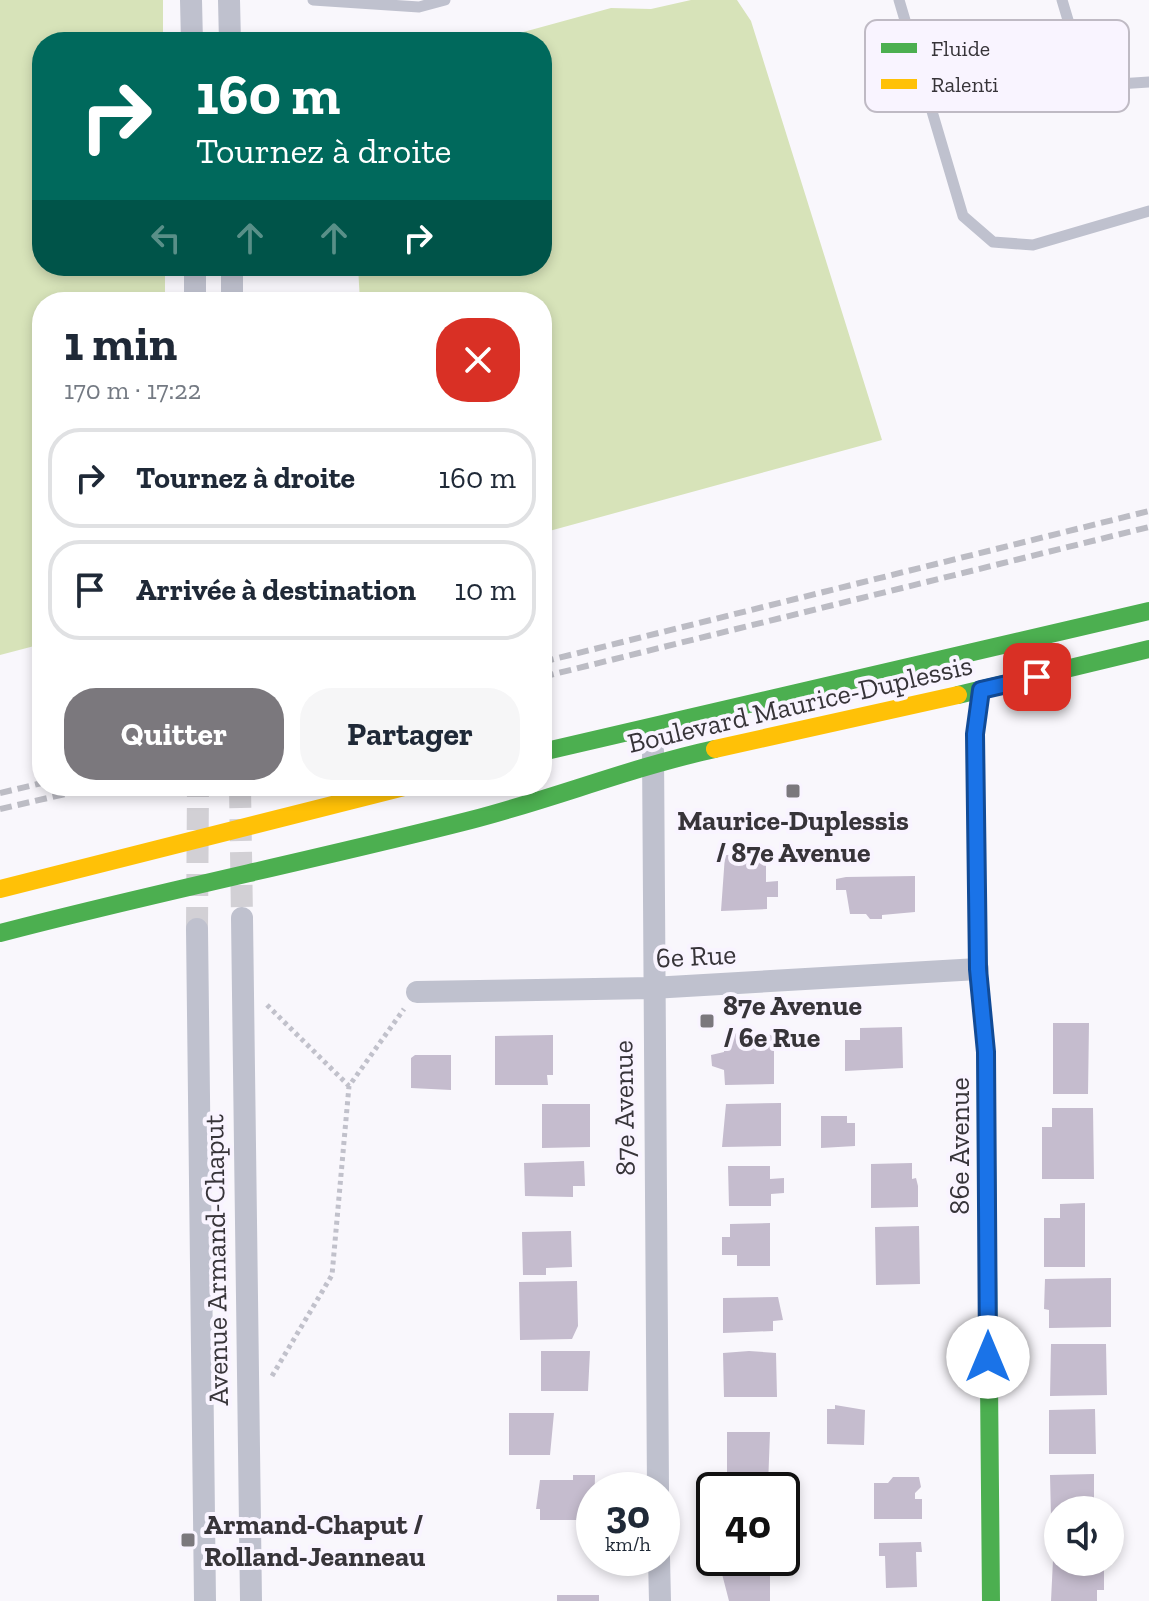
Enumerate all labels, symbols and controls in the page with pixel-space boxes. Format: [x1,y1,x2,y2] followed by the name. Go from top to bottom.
[865,20,1129,112] legend
[931,35,990,62] text: Fluide
[196,61,340,128] text: 160 m
[64,64,168,168] icon: right
[931,71,998,98] text: Ralenti
[196,129,452,172] text: Tournez à droite
[144,216,188,260] icon: left
[228,216,272,260] icon: ahead
[312,216,356,260] icon: ahead
[396,216,440,260] icon: right
[64,315,177,372] text: 1 min
[436,318,520,402] button: close
[64,374,201,406] text: 170 m · 17:22
[68,456,112,500] icon: right
[136,460,355,496] text: Tournez à droite
[439,460,516,496] text: 160 m
[68,568,112,612] icon: arrive
[136,572,416,608] text: Arrivée à destination
[454,572,516,608] text: 10 m
[1003,643,1071,711] pin
[624,648,976,760] street label: Boulevard Maurice-Duplessis
[1015,655,1059,699] icon: arrive
[64,688,284,780] button: Quitter
[300,688,520,780] button: Partager
[784,782,802,800] marker: Maurice-Duplessis / 87e Avenue
[677,804,909,869] place label: Maurice-Duplessis / 87e Avenue
[655,937,737,975] street label: 6e Rue
[723,989,862,1054] place label: 87e Avenue / 6e Rue
[698,1012,716,1030] marker: 87e Avenue / 6e Rue
[606,1040,642,1176] street label: 87e Avenue
[943,1077,976,1215] street label: 86e Avenue
[197,1113,235,1406] street label: Avenue Armand-Chaput
[946,1315,1030,1399] position arrow
[696,1472,800,1576] speed limit sign: 40
[606,1490,650,1538] text: 30
[1044,1496,1124,1576] map controls
[1044,1496,1124,1576] button: sound
[204,1508,425,1573] place label: Armand-Chaput / Rolland-Jeanneau
[179,1531,197,1549] marker: Armand-Chaput / Rolland-Jeanneau
[605,1532,651,1556] text: km/h

